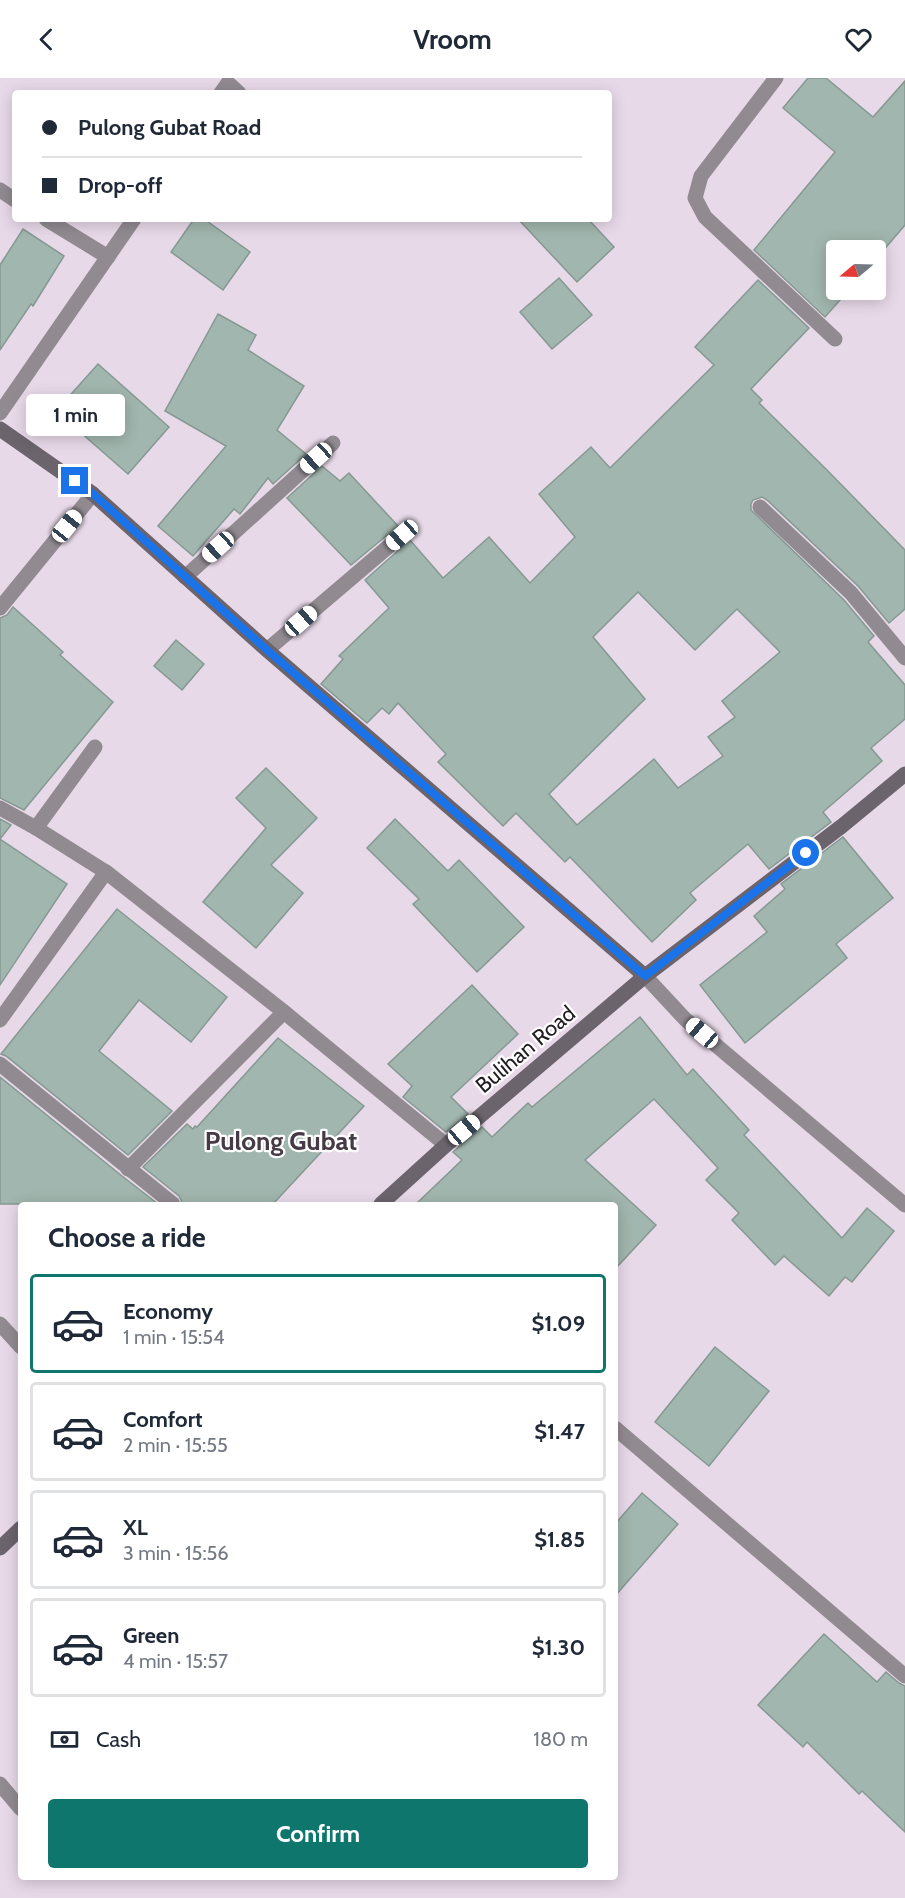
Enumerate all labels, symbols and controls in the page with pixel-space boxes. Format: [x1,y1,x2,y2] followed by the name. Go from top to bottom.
[30,23,63,56] icon: back
[413,23,492,56] text: Vroom
[842,23,875,56] icon: heart
[78,114,261,141] text: Pulong Gubat Road
[78,172,162,199] text: Drop-off
[826,240,886,300] north arrow
[826,240,886,300] map controls
[26,394,124,436] callout: 1 min
[53,403,98,427] text: 1 min
[297,439,335,477] car
[61,467,88,494] route end
[49,506,85,546] car
[383,516,421,554] car
[199,528,237,566] car
[282,602,320,640] car
[792,839,819,866] route start
[470,1000,581,1099] street label: Bulihan Road
[682,1015,722,1051] car
[444,1112,484,1148] car
[205,1125,357,1157] district label: Pulong Gubat
[48,1221,206,1254] text: Choose a ride
[51,1297,105,1351] icon: car
[123,1298,213,1325] text: Economy
[532,1310,585,1337] text: $1.09
[123,1325,225,1349] text: 1 min · 15:54
[51,1405,105,1459] icon: car
[123,1406,202,1433] text: Comfort
[534,1418,585,1445] text: $1.47
[123,1433,228,1457] text: 2 min · 15:55
[51,1513,105,1567] icon: car
[123,1514,148,1541] text: XL
[534,1526,585,1553] text: $1.85
[123,1541,229,1565] text: 3 min · 15:56
[51,1621,105,1675] icon: car
[123,1622,179,1649] text: Green
[532,1634,585,1661] text: $1.30
[123,1649,228,1673] text: 4 min · 15:57
[48,1723,81,1756] icon: cash
[96,1726,141,1753] text: Cash
[533,1727,588,1751] text: 180 m
[48,1799,588,1868] button: Confirm

